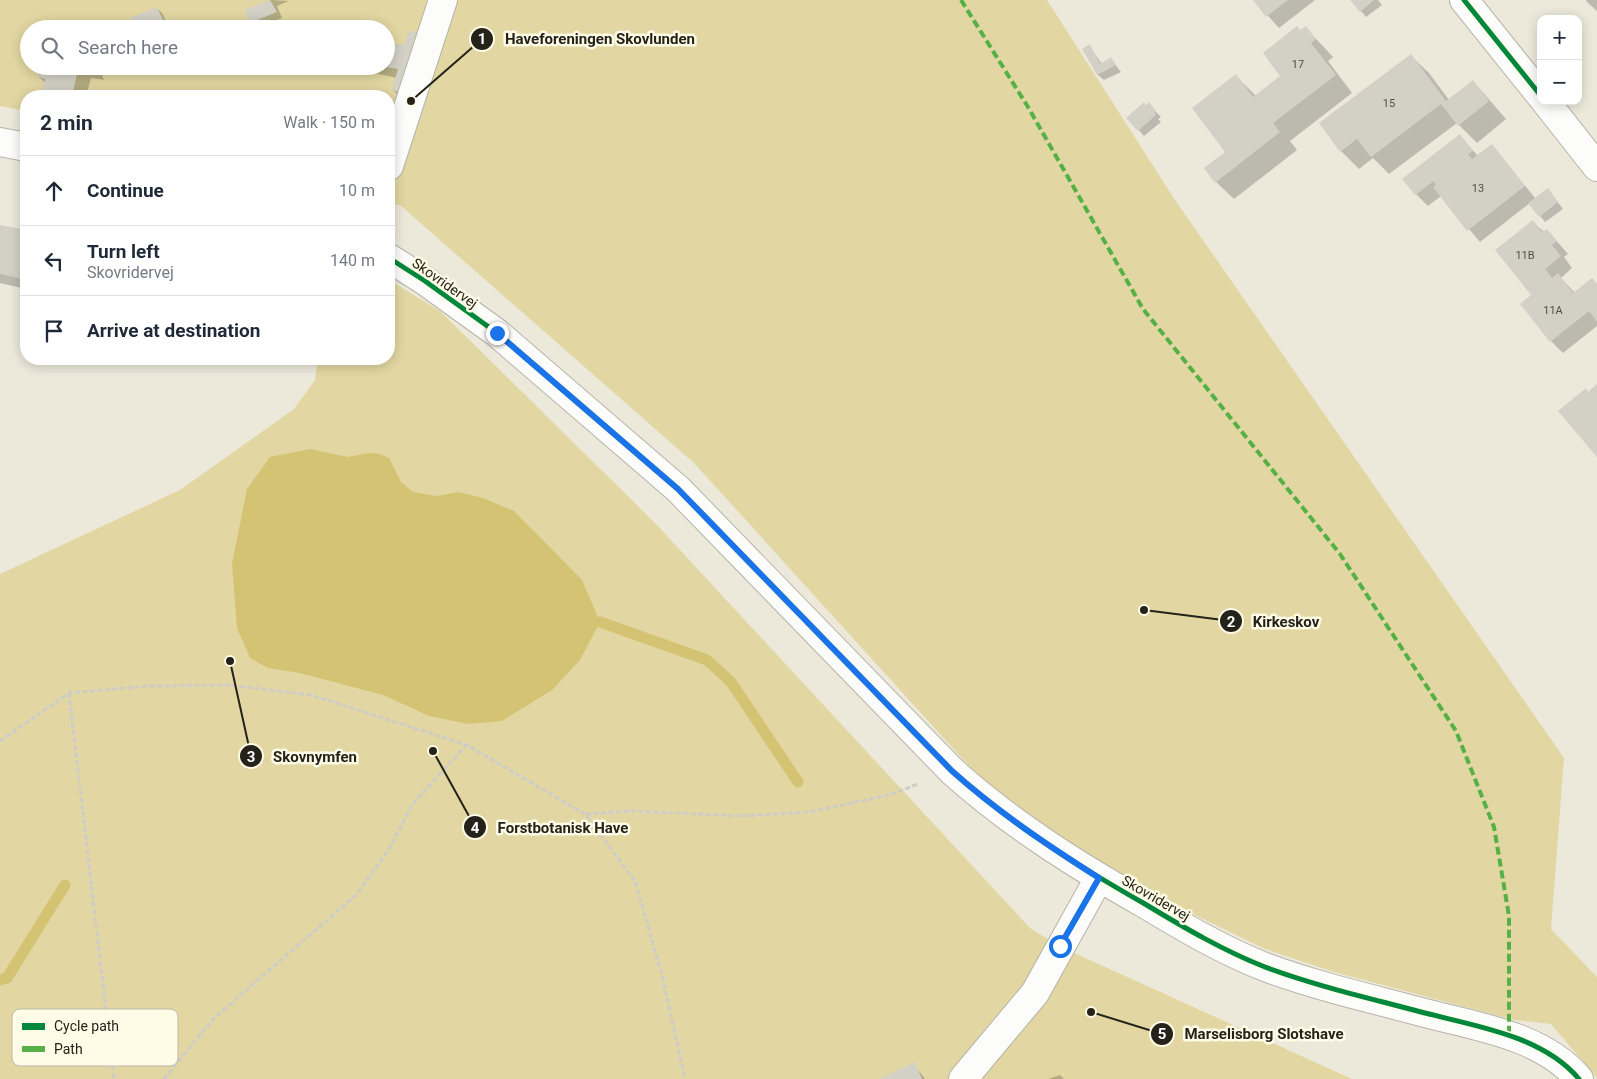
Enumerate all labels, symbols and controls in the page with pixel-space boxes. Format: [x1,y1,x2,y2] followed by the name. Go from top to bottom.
[1537,15,1582,105] map controls
[1537,15,1582,60] button: +
[20,20,395,75] search box
[470,24,705,54] callout: Haveforeningen Skovlunden
[478,30,486,48] text: 1
[505,30,695,48] text: Haveforeningen Skovlunden
[38,34,66,62] icon: search
[78,36,178,59] text: Search here
[1292,58,1304,71] house number: 17
[1537,60,1582,105] button: −
[1383,97,1395,110] house number: 15
[40,111,93,135] text: 2 min
[283,113,375,132] text: Walk · 150 m
[40,177,68,205] icon: ahead
[87,179,164,202] text: Continue
[339,181,375,200] text: 10 m
[1472,182,1484,195] house number: 13
[87,240,160,263] text: Turn left
[40,247,68,275] icon: left
[1515,249,1535,262] house number: 11B
[330,251,375,270] text: 140 m
[409,255,481,311] street label: Skovridervej
[87,263,174,282] text: Skovridervej
[1543,304,1564,317] house number: 11A
[40,317,68,345] icon: arrive
[87,319,260,342] text: Arrive at destination
[486,322,509,345] route end
[1218,606,1330,636] callout: Kirkeskov
[1227,613,1236,631] text: 2
[1253,613,1320,631] text: Kirkeskov
[239,741,367,771] callout: Skovnymfen
[247,748,255,766] text: 3
[273,748,357,766] text: Skovnymfen
[462,812,638,842] callout: Forstbotanisk Have
[471,819,480,837] text: 4
[498,819,628,837] text: Forstbotanisk Have
[1119,872,1193,924] street label: Skovridervej
[1049,935,1072,958] route start
[12,1009,178,1066] legend
[54,1018,119,1034] text: Cycle path
[1149,1019,1354,1049] callout: Marselisborg Slotshave
[1158,1025,1166,1043] text: 5
[1184,1025,1344,1043] text: Marselisborg Slotshave
[54,1041,83,1057] text: Path

